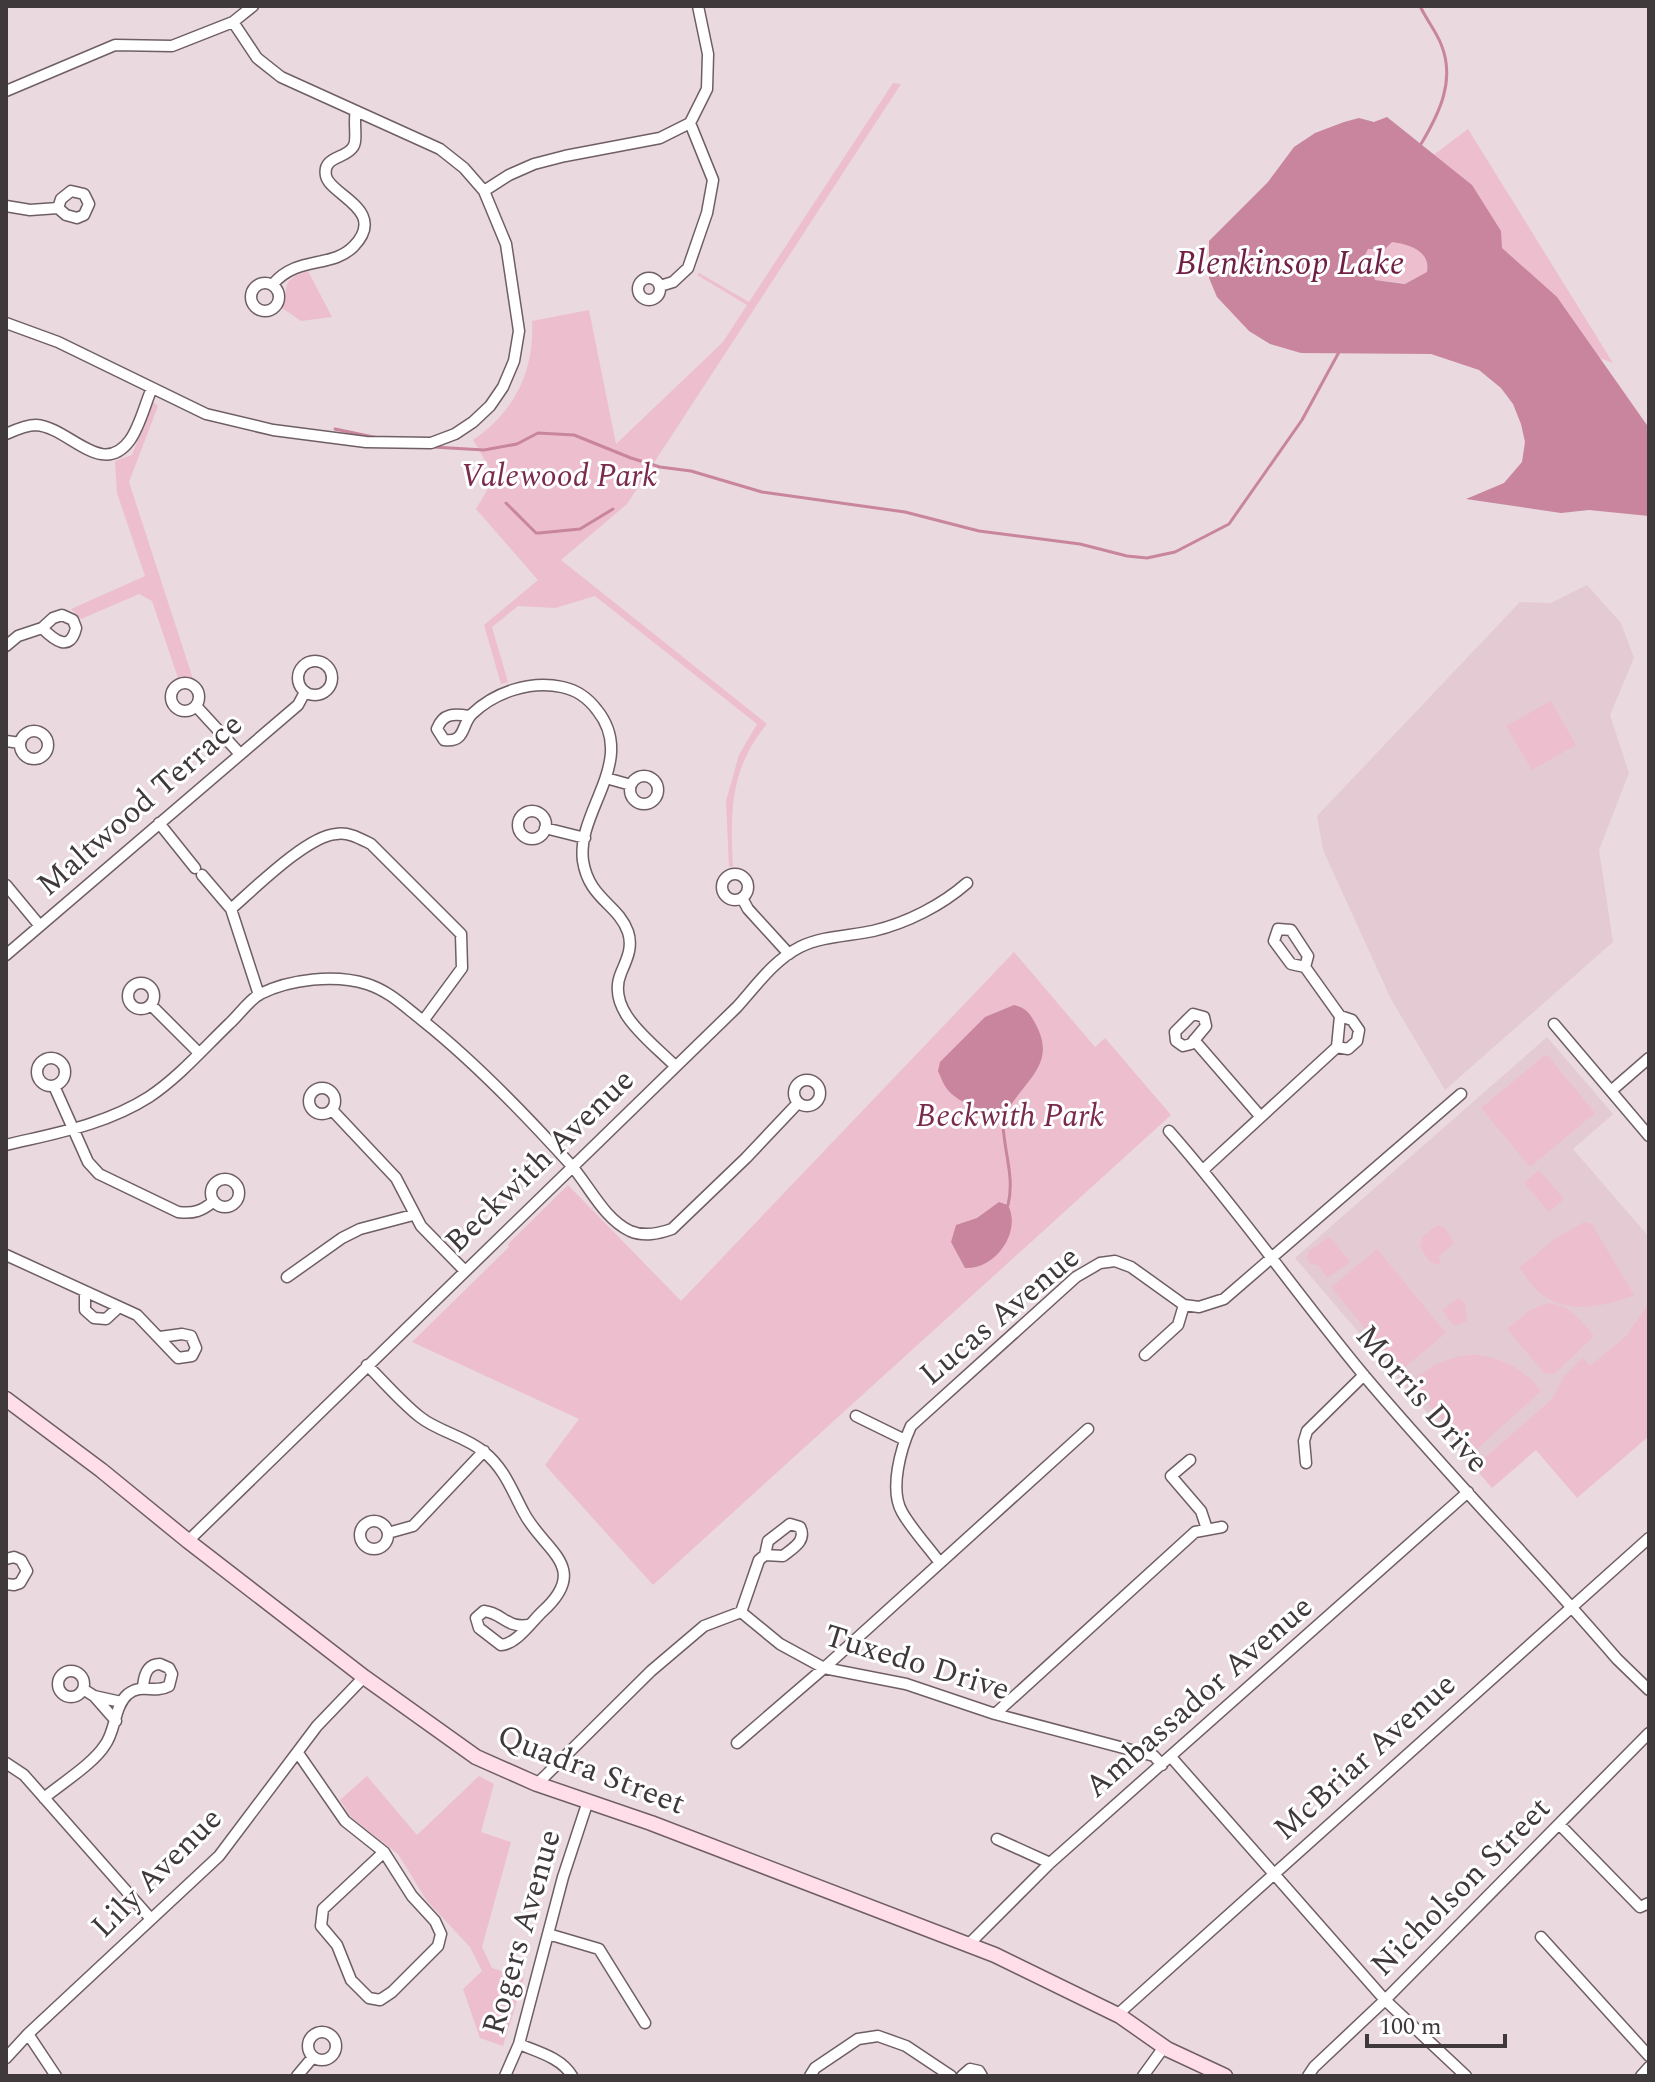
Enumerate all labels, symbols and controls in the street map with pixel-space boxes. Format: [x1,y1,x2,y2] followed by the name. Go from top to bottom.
[1175,238,1405,290] water label: Blenkinsop Lake
[461,452,657,501] park label: Valewood Park
[26,701,254,909] street label: Maltwood Terrace
[434,1057,646,1265] street label: Beckwith Avenue
[916,1092,1104,1141] park label: Beckwith Park
[909,1234,1091,1398] street label: Lucas Avenue
[1343,1314,1501,1484] street label: Morris Drive
[1074,1584,1324,1810] street label: Ambassador Avenue
[818,1612,1016,1714] street label: Tuxedo Drive
[1262,1661,1468,1853] street label: McBriar Avenue
[490,1712,692,1828] street label: Quadra Street
[1360,1786,1562,1988] street label: Nicholson Street
[80,1796,234,1950] street label: Lily Avenue
[469,1824,575,2040] street label: Rogers Avenue
[1367,1998,1505,2048] scale bar
[1379,2009,1442,2045] text: 100 m

